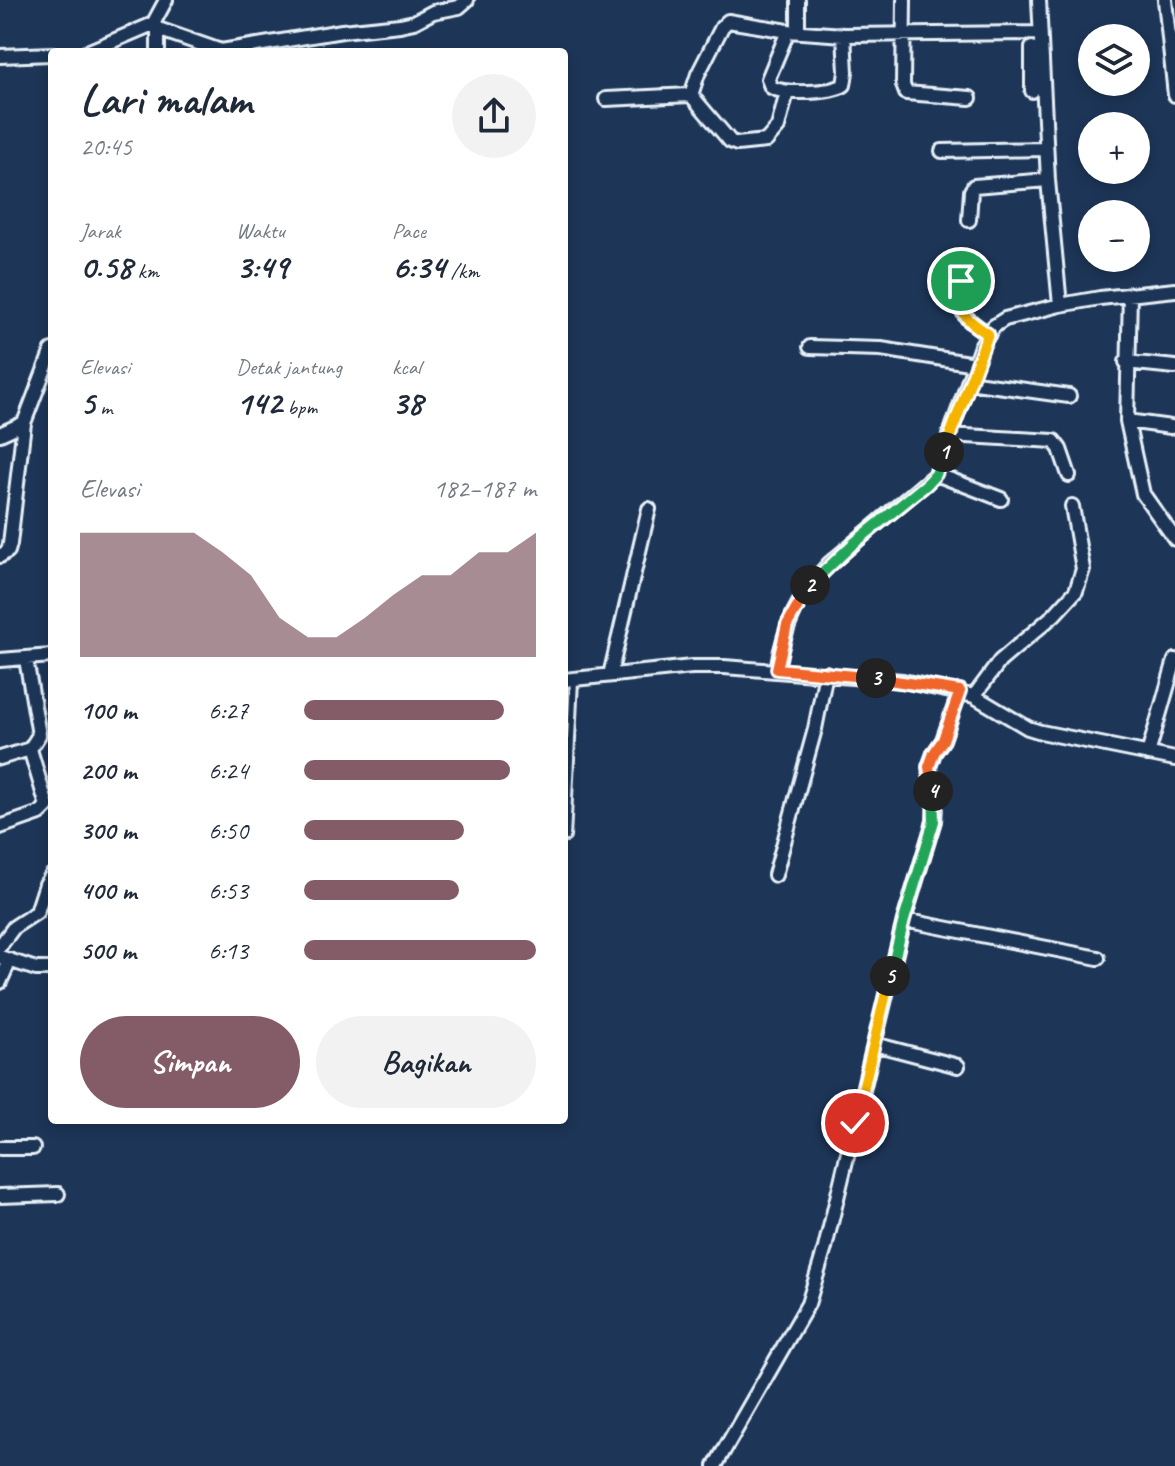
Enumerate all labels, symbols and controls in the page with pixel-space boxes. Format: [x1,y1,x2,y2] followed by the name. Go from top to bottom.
[1078,24,1150,272] map controls
[1078,24,1150,96] button: layers
[80,72,251,127] text: Lari malam
[452,74,536,158] button: share
[1078,112,1150,184] button: +
[80,130,132,163] text: 20:45
[1078,200,1150,272] button: −
[80,217,121,245] text: Jarak
[236,217,285,245] text: Waktu
[392,217,426,245] text: Pace
[80,245,132,288] text: 0.58
[236,245,288,288] text: 3:49
[392,245,445,288] text: 6:34
[927,247,995,315] pin
[132,257,159,285] text: km
[445,257,479,285] text: /km
[939,259,983,303] icon: arrive
[80,353,130,381] text: Elevasi
[236,353,342,381] text: Detak jantung
[392,353,421,381] text: kcal
[80,381,95,424] text: 5
[236,381,282,424] text: 142
[392,381,423,424] text: 38
[95,393,112,421] text: m
[282,393,317,421] text: bpm
[924,432,964,472] pin: 1
[939,438,949,466] text: 1
[80,472,139,505] text: Elevasi
[433,472,536,505] text: 182–187 m
[790,565,830,605] pin: 2
[805,571,815,599] text: 2
[856,658,896,698] pin: 3
[871,664,881,692] text: 3
[80,694,136,727] text: 100 m
[208,694,248,727] text: 6:27
[80,754,136,787] text: 200 m
[208,754,248,787] text: 6:24
[913,771,953,811] pin: 4
[928,777,938,805] text: 4
[80,814,136,847] text: 300 m
[208,814,248,847] text: 6:50
[80,874,136,907] text: 400 m
[208,874,248,907] text: 6:53
[80,934,136,967] text: 500 m
[208,934,248,967] text: 6:13
[870,956,910,996] pin: 5
[885,962,895,990] text: 5
[80,1016,300,1108] button: Simpan
[316,1016,536,1108] button: Bagikan
[821,1089,889,1157] pin
[833,1101,877,1145] icon: check

